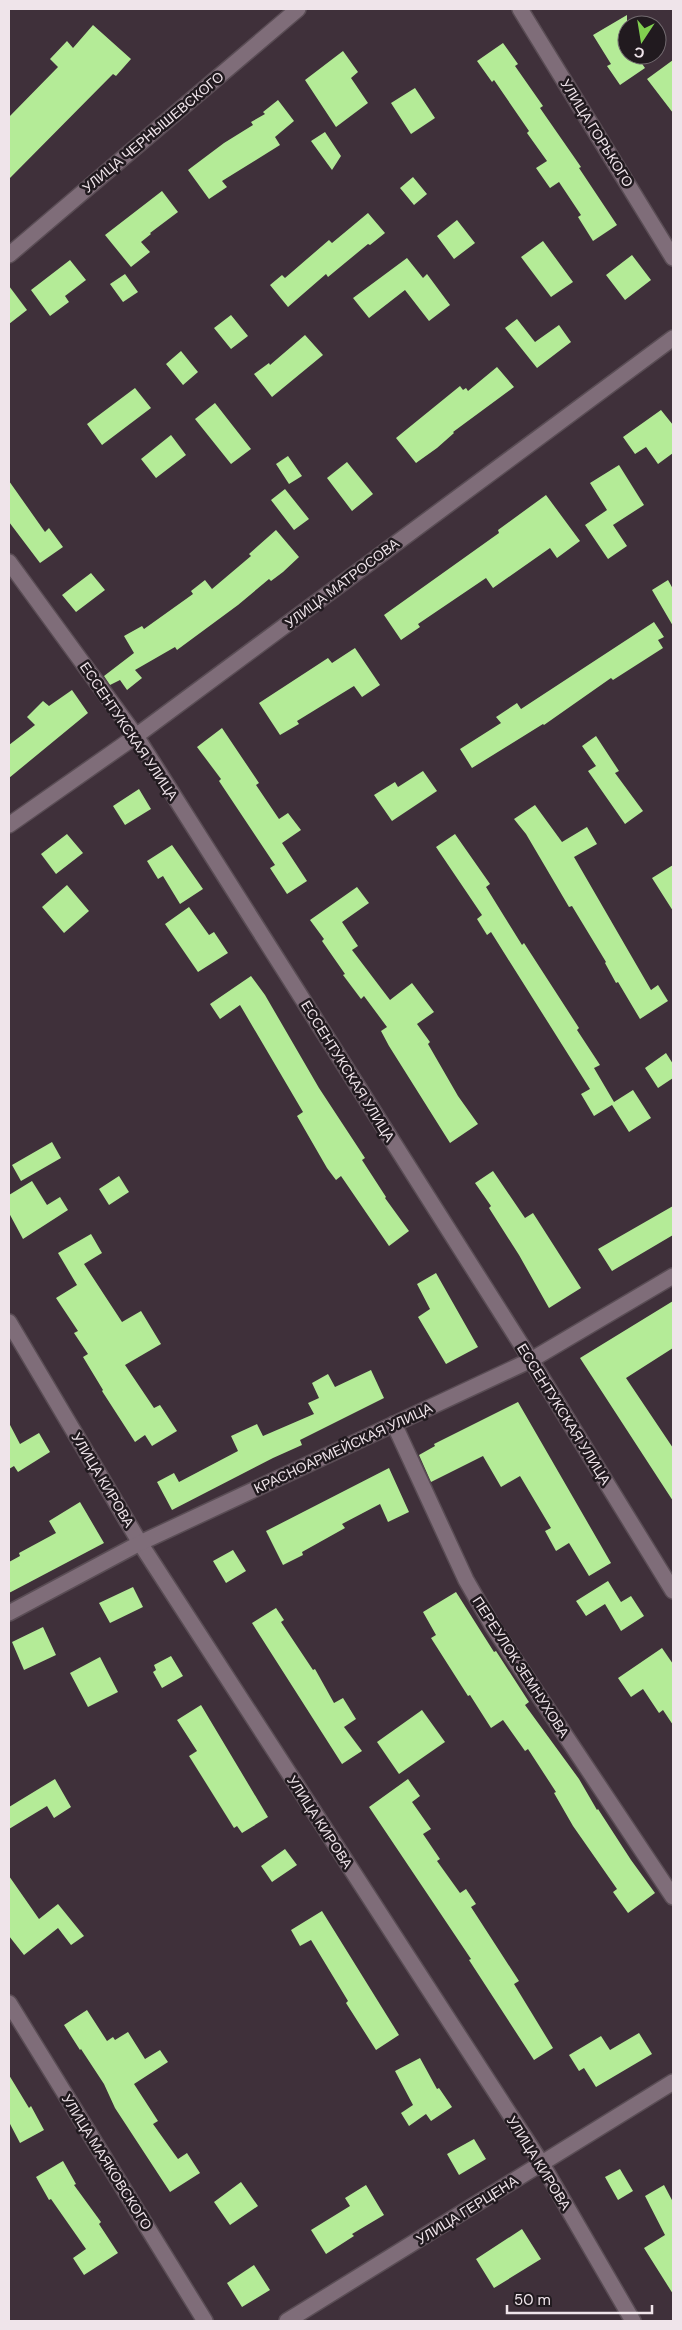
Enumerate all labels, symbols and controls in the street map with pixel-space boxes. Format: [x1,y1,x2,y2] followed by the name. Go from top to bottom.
[617,15,667,65] north arrow
[632,43,646,63] text: С
[79,67,228,197] street label: УЛИЦА ЧЕРНЫШЕВСКОГО
[557,76,638,190] street label: УЛИЦА ГОРЬКОГО
[281,534,403,632] street label: УЛИЦА МАТРОСОВА
[76,658,182,804] street label: ЕССЕНТУКСКАЯ УЛИЦА
[297,997,399,1146] street label: ЕССЕНТУКСКАЯ УЛИЦА
[513,1340,615,1489] street label: ЕССЕНТУКСКАЯ УЛИЦА
[251,1398,436,1497] street label: КРАСНОАРМЕЙСКАЯ УЛИЦА
[68,1429,139,1531] street label: УЛИЦА КИРОВА
[469,1593,574,1742] street label: ПЕРЕУЛОК ЗЕМНУХОВА
[283,1772,357,1873] street label: УЛИЦА КИРОВА
[58,2091,156,2233] street label: УЛИЦА МАЯКОВСКОГО
[503,2113,575,2214] street label: УЛИЦА КИРОВА
[413,2171,522,2249] street label: УЛИЦА ГЕРЦЕНА
[507,2282,652,2314] scale bar
[514,2290,551,2310] text: 50 m

